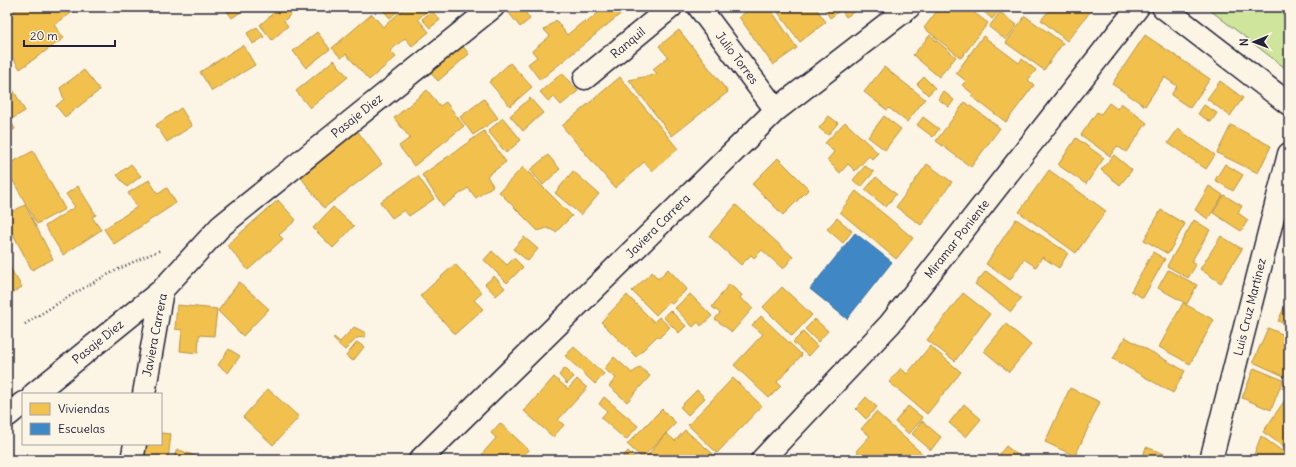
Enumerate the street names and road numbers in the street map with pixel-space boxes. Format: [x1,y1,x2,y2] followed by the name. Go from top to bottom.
[607,24,648,61] street label: Ranquil
[713,29,762,87] street label: Julio Torres
[328,90,385,141] street label: Pasaje Diez
[622,190,693,261] street label: Javiera Carrera
[921,196,992,281] street label: Miramar Poniente
[1230,256,1269,357] street label: Luis Cruz Martínez
[139,292,170,378] street label: Javiera Carrera
[69,316,126,367] street label: Pasaje Diez

